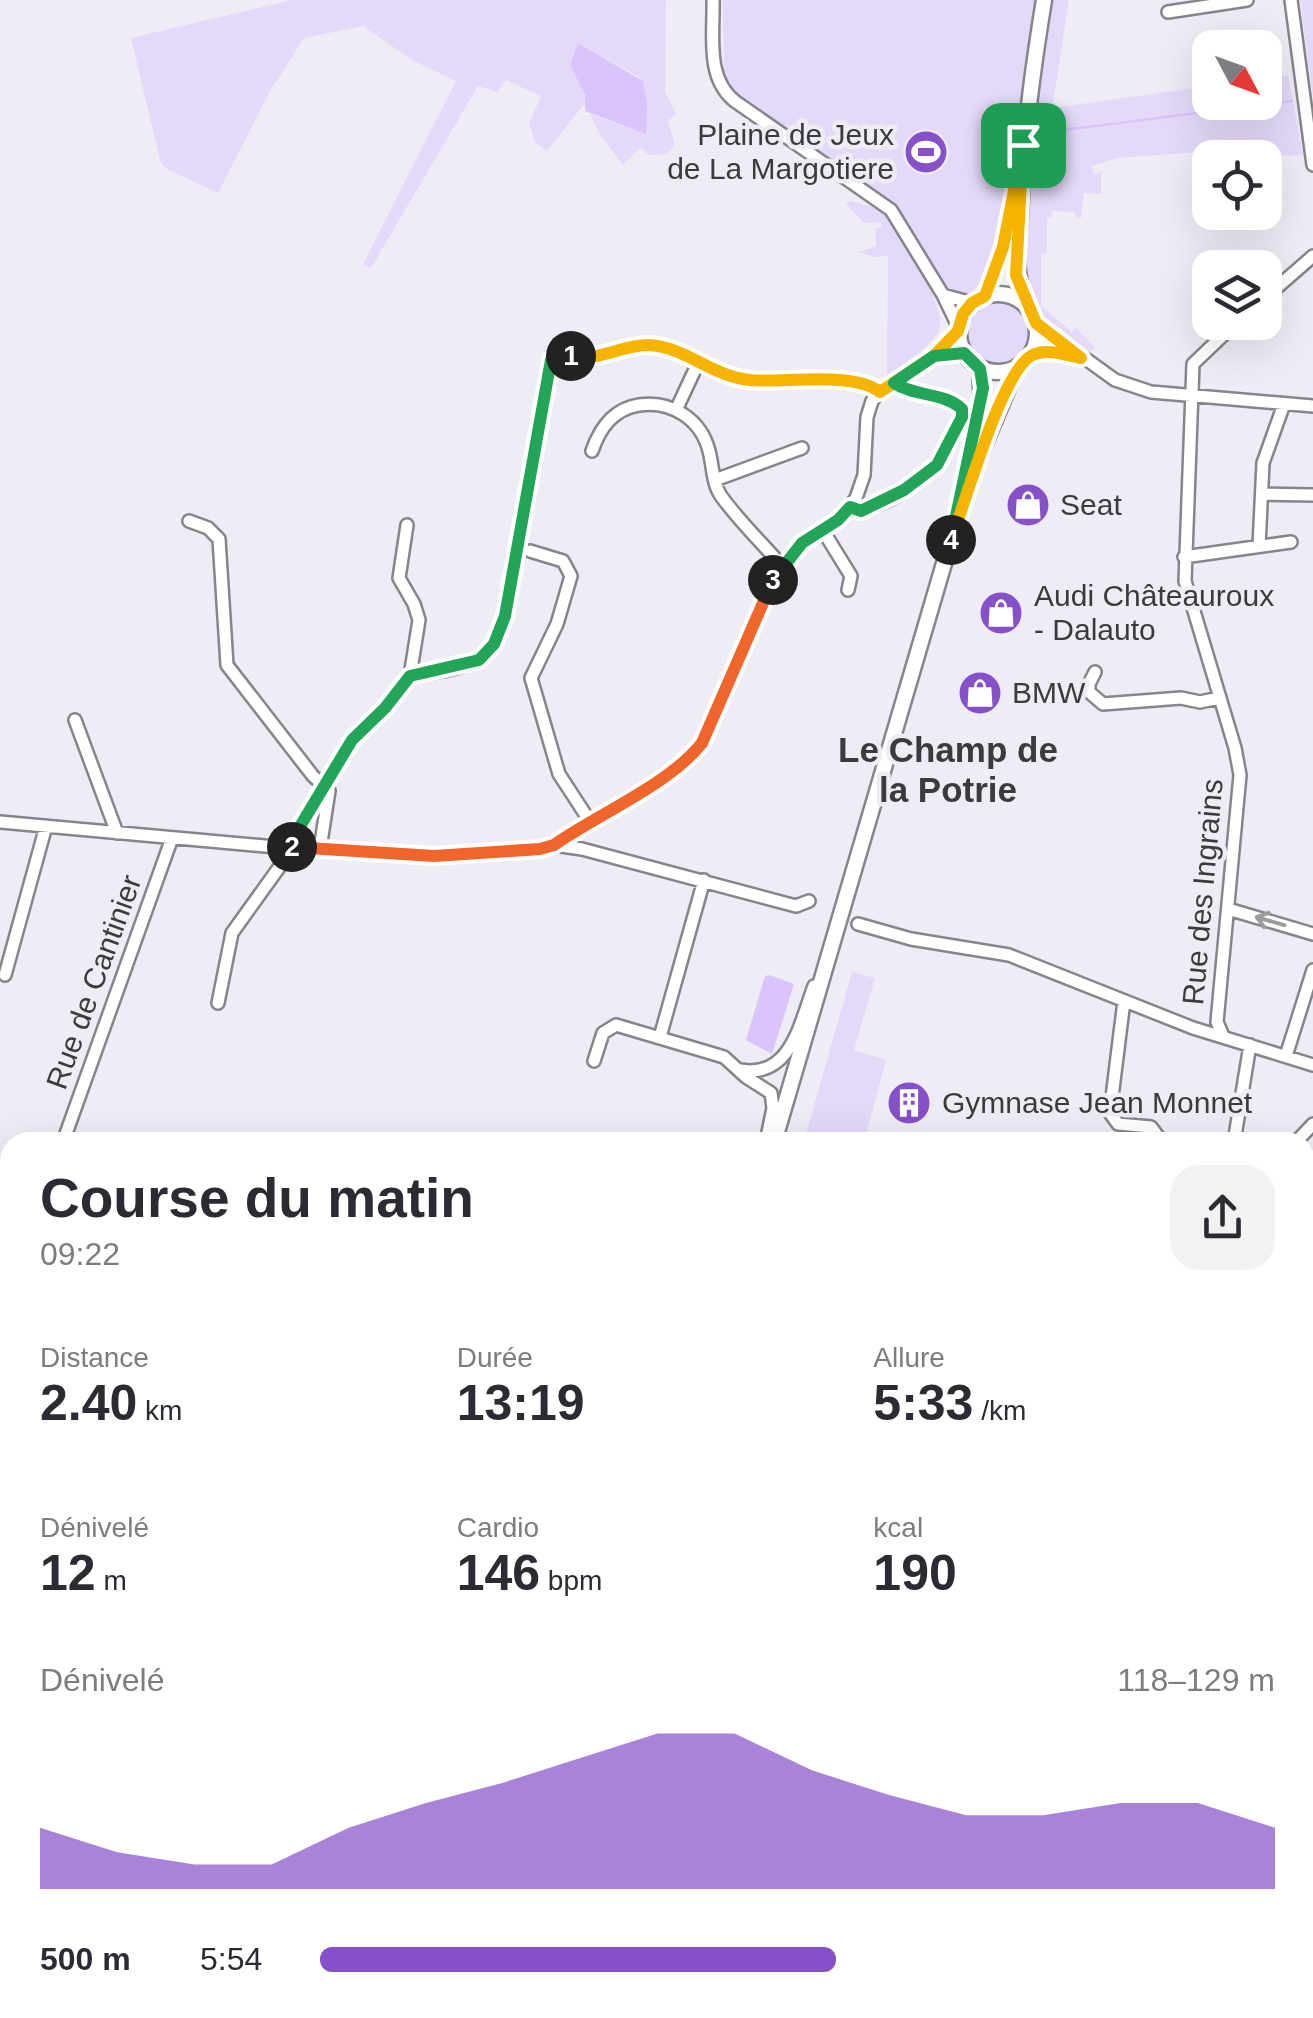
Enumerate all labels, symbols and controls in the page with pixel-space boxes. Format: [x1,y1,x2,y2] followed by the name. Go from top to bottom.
[1192,30,1282,120] north arrow
[1192,30,1282,340] map controls
[981,103,1066,188] pin
[667,118,894,185] place label: Plaine de Jeux de La Margotiere
[996,118,1051,173] icon: arrive
[903,129,949,175] sports icon: Plaine de Jeux de La Margotiere
[1192,140,1282,230] button: locate
[1192,250,1282,340] button: layers
[546,331,596,381] pin: 1
[563,340,579,371] text: 1
[1005,482,1051,528] shop icon: Seat
[1060,488,1122,521] place label: Seat
[926,515,976,565] pin: 4
[943,524,959,555] text: 4
[748,555,798,605] pin: 3
[765,564,781,595] text: 3
[1034,579,1274,646] place label: Audi Châteauroux - Dalauto
[978,590,1024,636] shop icon: Audi Châteauroux - Dalauto
[957,670,1003,716] shop icon: BMW
[1012,676,1086,709] place label: BMW
[838,730,1058,809] district label: Le Champ de la Potrie
[1176,778,1229,1006] street label: Rue des Ingrains
[267,822,317,872] pin: 2
[284,831,300,862] text: 2
[40,870,148,1093] street label: Rue de Cantinier
[1255,911,1287,929] one-way arrow
[886,1080,932,1126] building icon: Gymnase Jean Monnet
[942,1086,1253,1119] place label: Gymnase Jean Monnet
[1170,1165,1275,1270] button: share
[40,1167,474,1229] text: Course du matin
[40,1236,120,1272] text: 09:22
[40,1342,149,1373] text: Distance
[457,1342,533,1373] text: Durée
[873,1342,945,1373] text: Allure
[40,1375,137,1431] text: 2.40
[457,1375,585,1431] text: 13:19
[873,1375,973,1431] text: 5:33
[137,1395,182,1426] text: km
[973,1395,1026,1426] text: /km
[40,1512,149,1543] text: Dénivelé
[457,1512,539,1543] text: Cardio
[873,1512,923,1543] text: kcal
[40,1545,96,1601] text: 12
[457,1545,540,1601] text: 146
[873,1545,957,1601] text: 190
[96,1565,127,1596] text: m
[540,1565,602,1596] text: bpm
[40,1662,165,1698] text: Dénivelé
[1117,1662,1275,1698] text: 118–129 m
[40,1941,131,1977] text: 500 m
[200,1941,262,1977] text: 5:54

